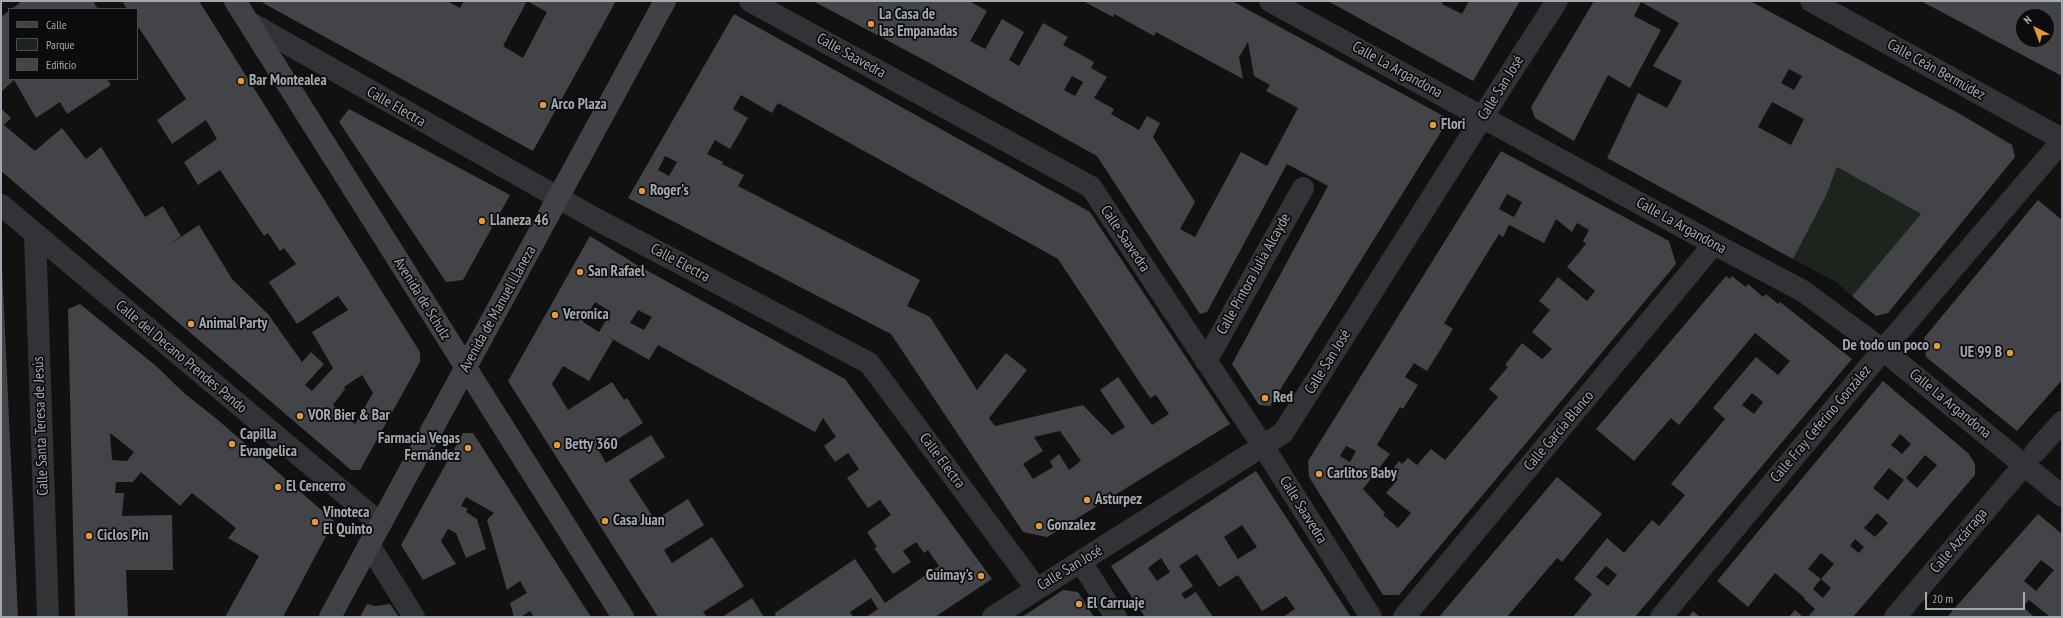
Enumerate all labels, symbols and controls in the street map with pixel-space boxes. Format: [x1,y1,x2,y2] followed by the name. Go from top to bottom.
[879,6,958,41] place label: La Casa de las Empanadas
[8,8,138,80] legend
[2015,8,2055,48] north arrow
[2021,13,2035,27] text: N
[46,17,67,32] text: Calle
[866,19,876,29] marker: La Casa de las Empanadas
[813,30,889,82] street label: Calle Saavedra
[1884,36,1988,104] street label: Calle Ceán Bermúdez
[46,37,75,52] text: Parque
[1349,38,1445,102] street label: Calle La Argandona
[1474,52,1528,124] street label: Calle San José
[46,57,76,72] text: Edificio
[249,72,327,90] place label: Bar Montealea
[236,76,246,86] marker: Bar Montealea
[364,83,428,131] street label: Calle Electra
[551,96,607,114] place label: Arco Plaza
[538,100,548,110] marker: Arco Plaza
[1441,116,1465,134] place label: Flori
[1428,120,1438,130] marker: Flori
[650,182,689,200] place label: Roger's
[637,186,647,196] marker: Roger's
[1633,194,1729,258] street label: Calle La Argandona
[1096,202,1154,276] street label: Calle Saavedra
[1213,210,1295,338] street label: Calle Pintora Julia Alcayde
[490,212,549,230] place label: Llaneza 46
[477,216,487,226] marker: Llaneza 46
[647,240,713,286] street label: Calle Electra
[456,243,540,375] street label: Avenida de Manuel Llaneza
[390,254,454,344] street label: Avenida de Schulz
[588,263,645,281] place label: San Rafael
[575,267,585,277] marker: San Rafael
[112,297,250,417] street label: Calle del Decano Prendes Pando
[563,306,609,324] place label: Veronica
[550,310,560,320] marker: Veronica
[199,315,267,333] place label: Animal Party
[186,319,196,329] marker: Animal Party
[1301,326,1355,398] street label: Calle San José
[1842,337,1929,355] place label: De todo un poco
[1932,341,1942,351] marker: De todo un poco
[1960,344,2002,362] place label: UE 99 B
[2005,348,2015,358] marker: UE 99 B
[30,356,52,496] street label: Calle Santa Teresa de Jesús
[1767,362,1875,486] street label: Calle Fray Ceferino González
[1905,366,1995,442] street label: Calle La Argandona
[1520,387,1598,475] street label: Calle García Blanco
[1273,389,1293,407] place label: Red
[1260,393,1270,403] marker: Red
[308,407,390,425] place label: VOR Bier & Bar
[295,411,305,421] marker: VOR Bier & Bar
[240,426,297,461] place label: Capilla Evangelica
[378,430,460,465] place label: Farmacia Vegas Fernández
[915,430,969,492] street label: Calle Electra
[565,436,618,454] place label: Betty 360
[227,439,237,449] marker: Capilla Evangelica
[552,440,562,450] marker: Betty 360
[463,443,473,453] marker: Farmacia Vegas Fernández
[1327,465,1397,483] place label: Carlitos Baby
[1314,469,1324,479] marker: Carlitos Baby
[1275,473,1331,547] street label: Calle Saavedra
[286,478,346,496] place label: El Cencerro
[273,482,283,492] marker: El Cencerro
[1095,491,1142,509] place label: Asturpez
[1082,495,1092,505] marker: Asturpez
[323,504,372,539] place label: Vinoteca El Quinto
[1927,505,1991,577] street label: Calle Azcárraga
[613,512,664,530] place label: Casa Juan
[600,516,610,526] marker: Casa Juan
[310,517,320,527] marker: Vinoteca El Quinto
[1047,517,1096,535] place label: Gonzalez
[1034,521,1044,531] marker: Gonzalez
[97,527,148,545] place label: Ciclos Pin
[84,531,94,541] marker: Ciclos Pin
[1034,542,1106,594] street label: Calle San José
[926,567,973,585] place label: Guimay's
[976,571,986,581] marker: Guimay's
[1927,584,2027,610] scale bar
[1932,591,1953,606] text: 20 m
[1087,595,1145,613] place label: El Carruaje
[1074,599,1084,609] marker: El Carruaje

